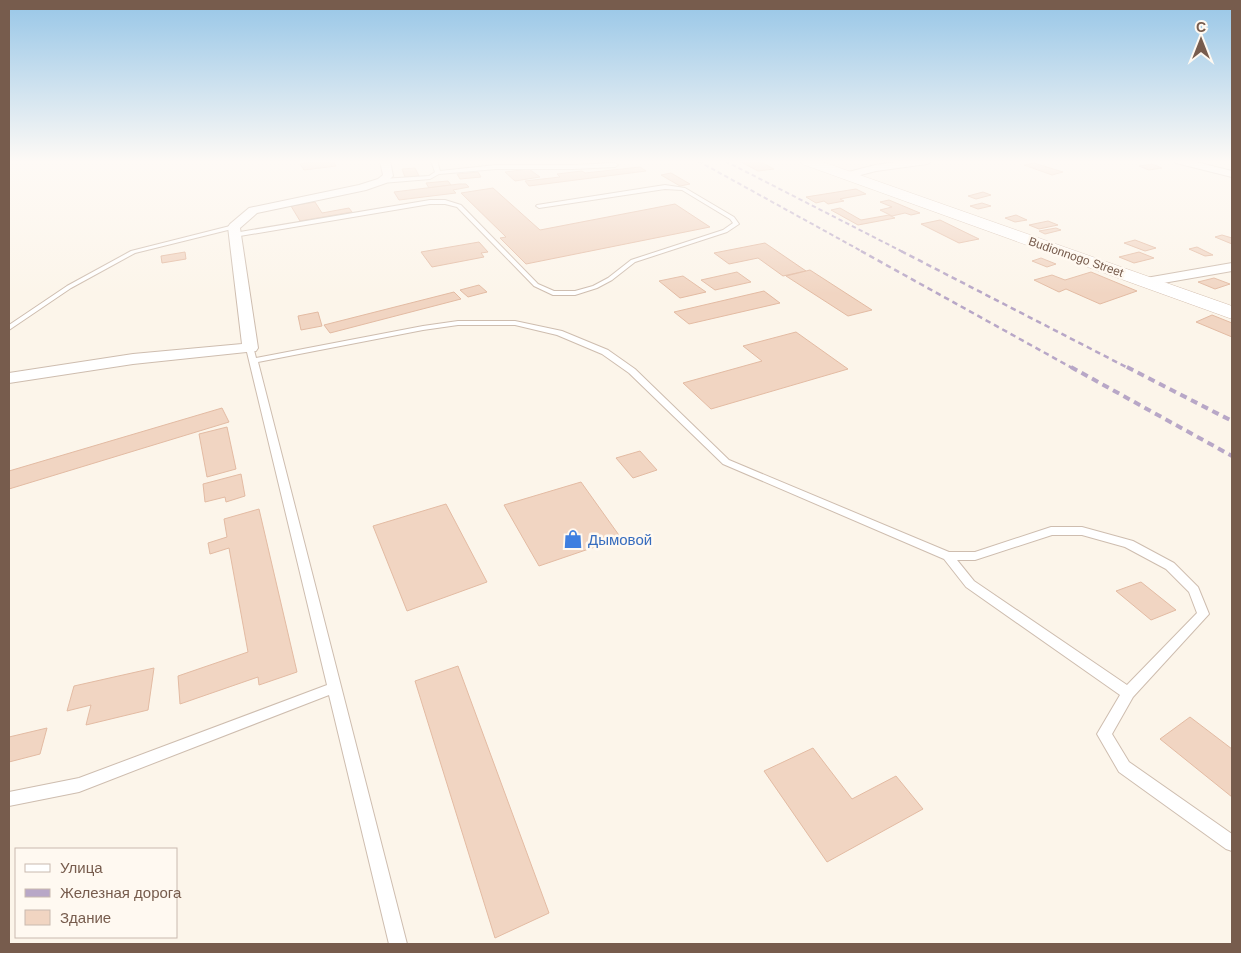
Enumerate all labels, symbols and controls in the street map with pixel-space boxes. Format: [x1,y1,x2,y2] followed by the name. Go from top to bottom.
[1176,15,1226,65] north arrow
[1196,19,1206,35] text: С
[1027,234,1126,280] street label: Budionnogo Street
[562,528,584,550] shop icon: Дымовой
[588,531,652,548] place label: Дымовой
[15,848,178,938] legend
[60,859,103,876] text: Улица
[60,884,182,901] text: Железная дорога
[60,909,111,926] text: Здание

